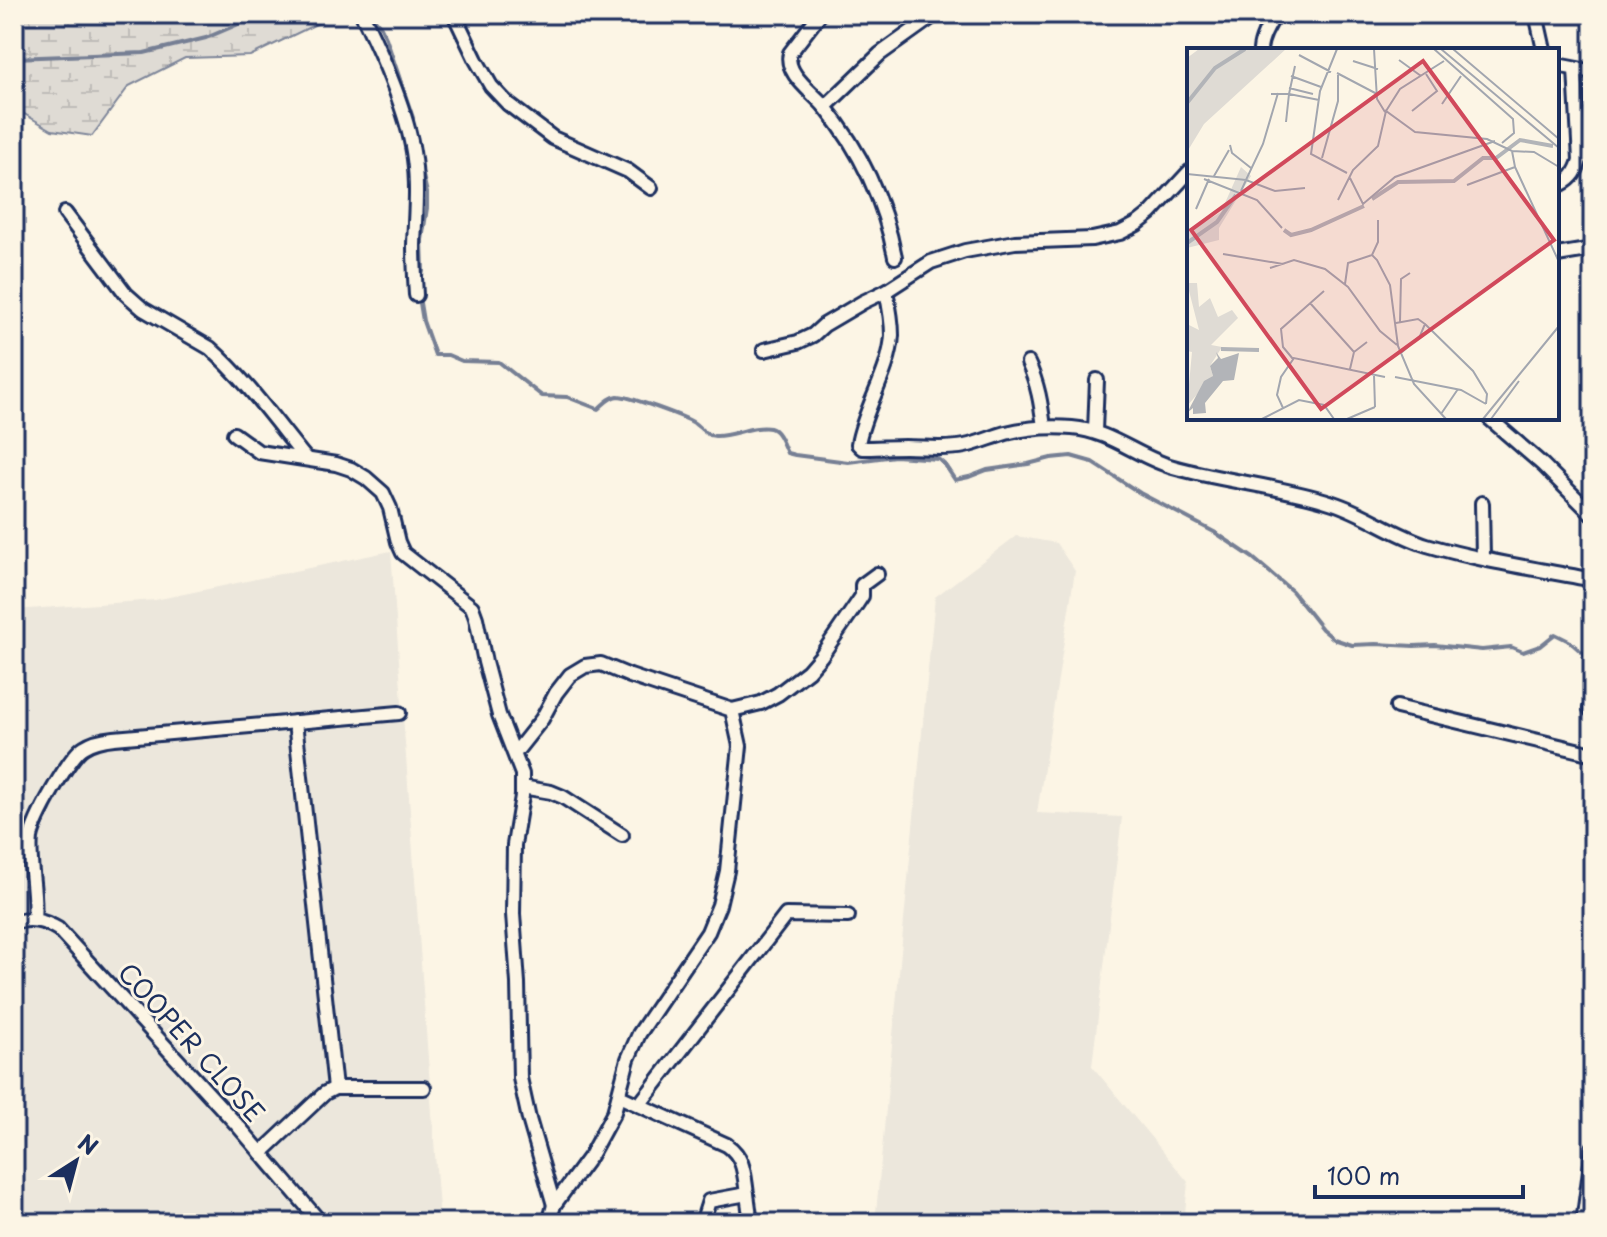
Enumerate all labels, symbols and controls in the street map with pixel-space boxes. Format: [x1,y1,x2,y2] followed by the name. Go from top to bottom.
[1187,48,1559,420] inset map
[110,953,275,1131] street label: COOPER CLOSE
[36,1121,116,1201] north arrow
[72,1125,105,1162] text: N
[1315,1149,1523,1199] scale bar
[1327,1157,1400,1193] text: 100 m

